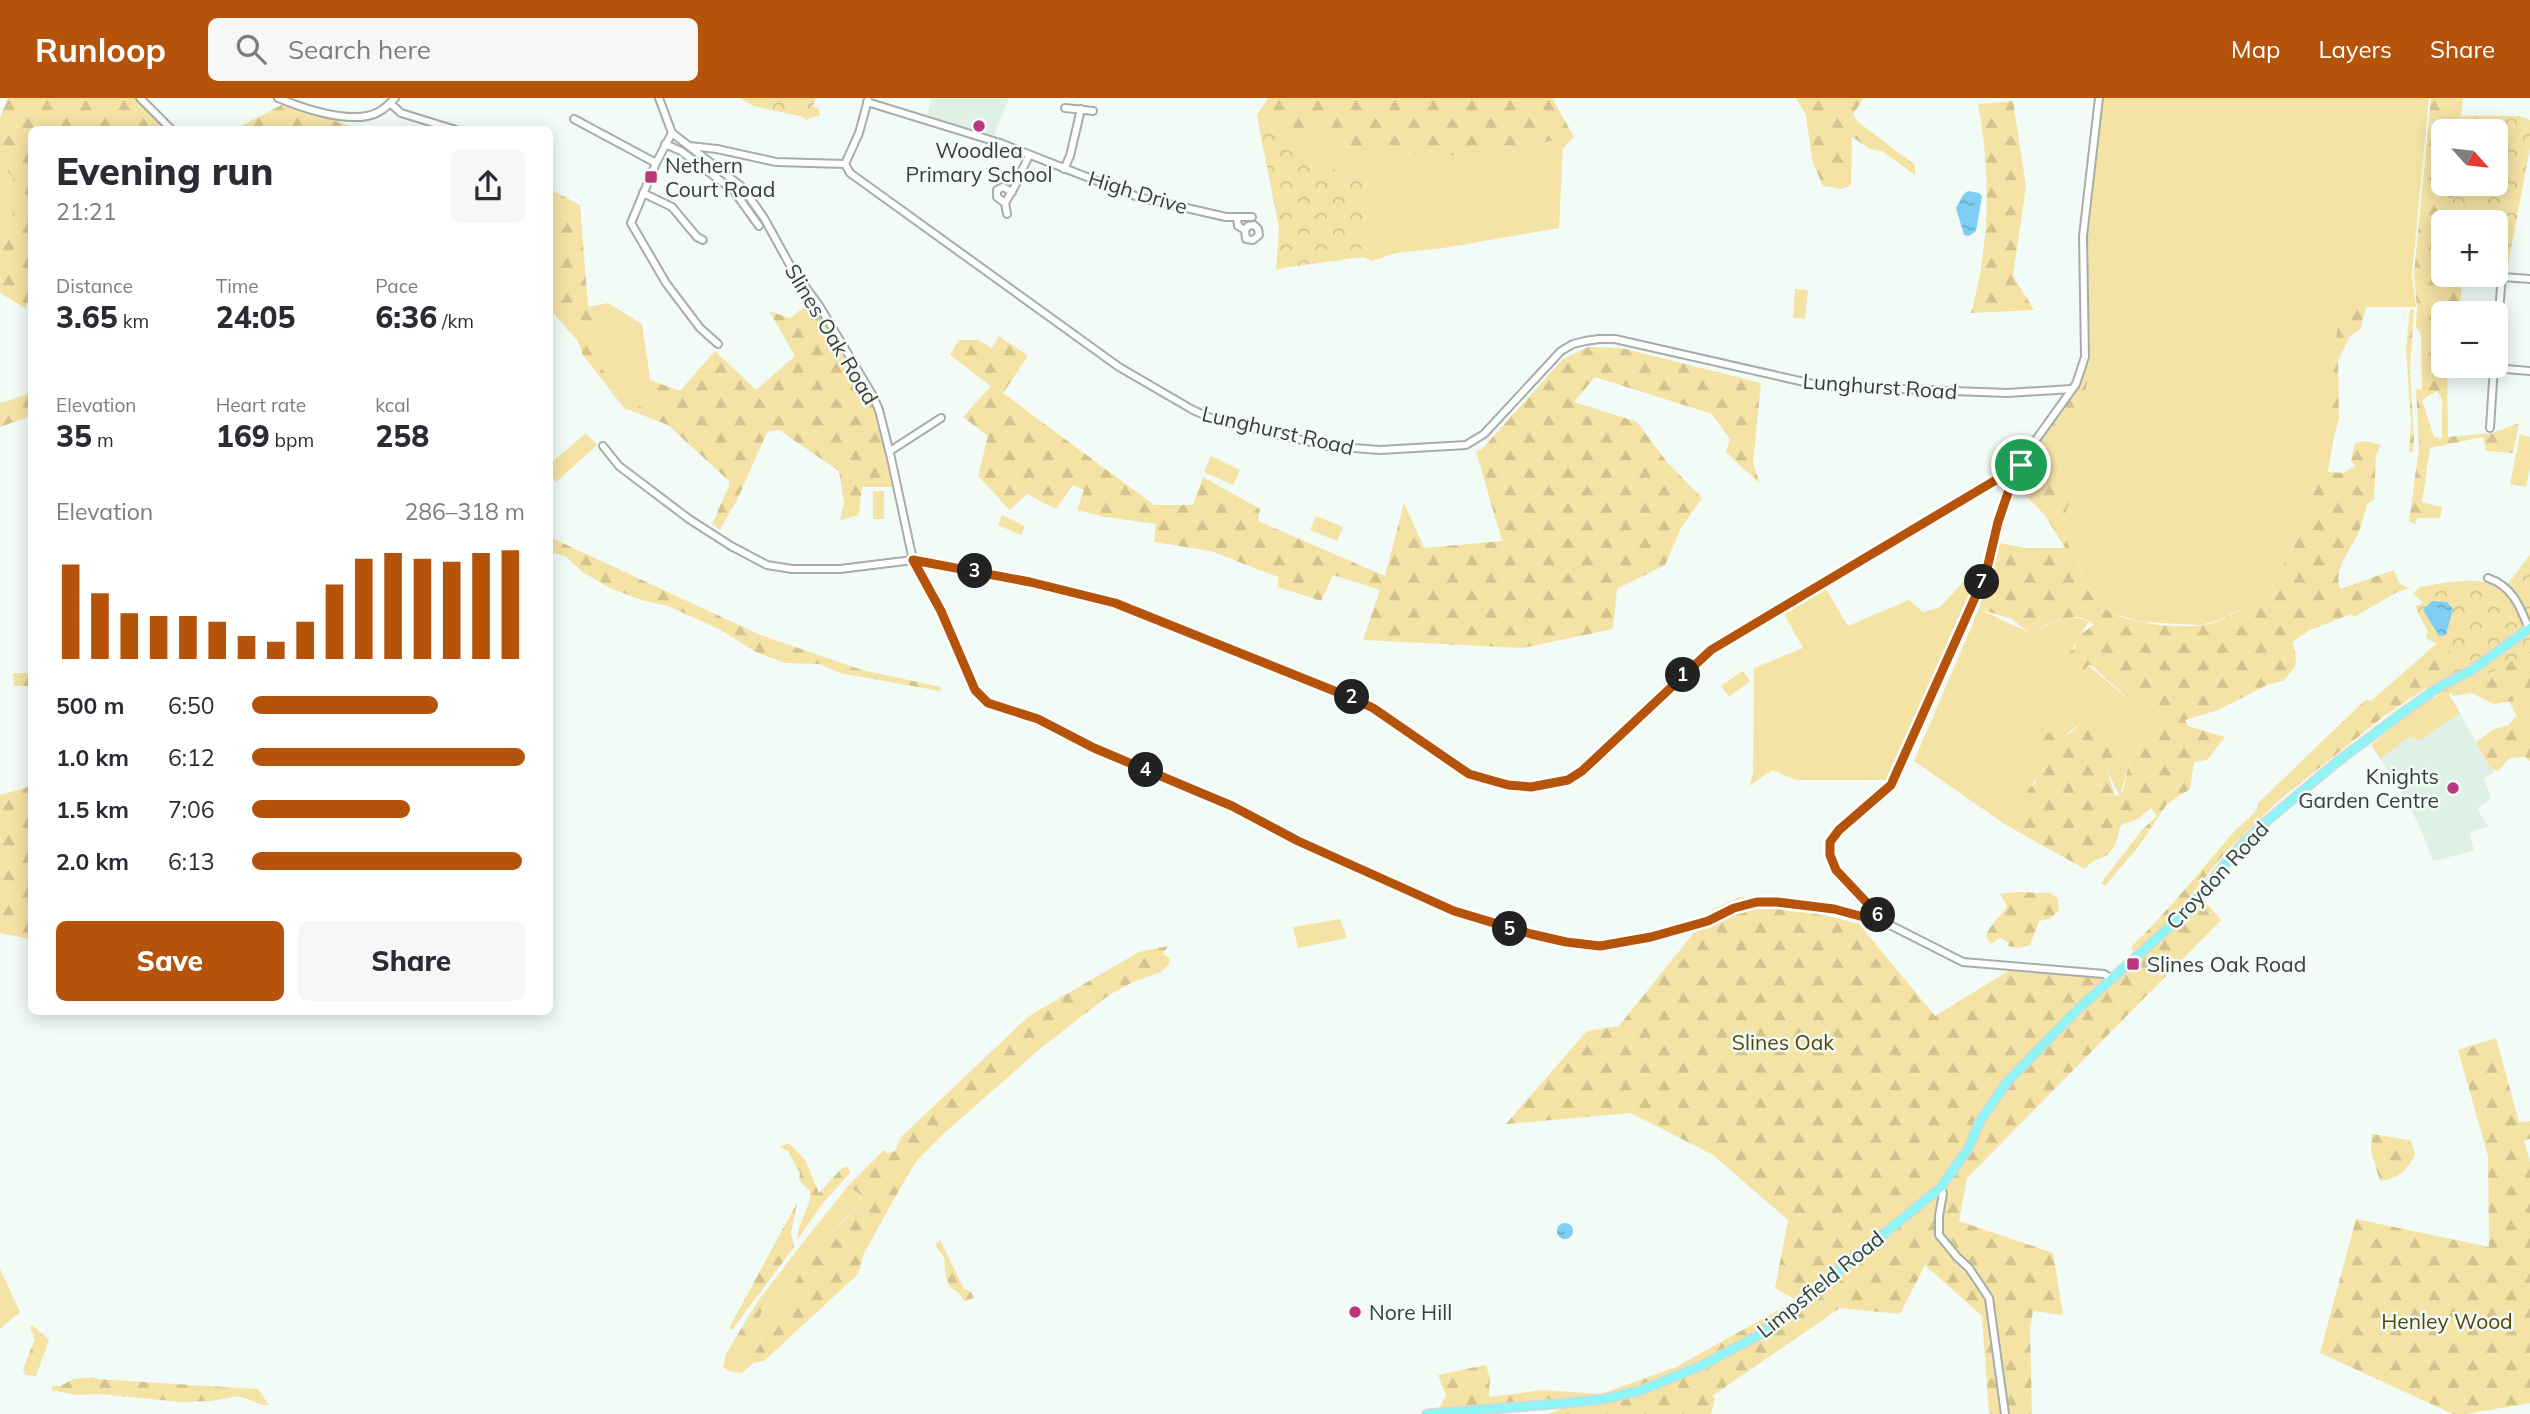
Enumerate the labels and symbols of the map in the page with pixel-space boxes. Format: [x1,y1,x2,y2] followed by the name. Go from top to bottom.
[971,118,987,134] marker: Woodlea Primary School
[2431,119,2508,196] north arrow
[906,137,1052,187] place label: Woodlea Primary School
[665,152,775,202] place label: Nethern Court Road
[1085,165,1191,219] street label: High Drive
[643,169,659,185] marker: Nethern Court Road
[780,259,884,409] street label: Slines Oak Road
[1802,368,1958,404] street label: Lunghurst Road
[1200,400,1356,460] street label: Lunghurst Road
[1991,435,2051,495] pin
[958,554,992,588] pin: 3
[1965,564,2000,600] pin: 7
[1666,658,1700,692] pin: 1
[1334,680,1370,714] pin: 2
[1128,752,1164,788] pin: 4
[2298,763,2439,813] place label: Knights Garden Centre
[2445,780,2461,796] marker: Knights Garden Centre
[2160,815,2274,935] street label: Croydon Road
[1860,898,1896,932] pin: 6
[1492,912,1528,946] pin: 5
[2147,951,2306,977] place label: Slines Oak Road
[2125,956,2141,972] marker: Slines Oak Road
[1732,1029,1834,1055] park label: Slines Oak
[1751,1225,1889,1343] street label: Limpsfield Road
[1369,1299,1452,1325] place label: Nore Hill
[1347,1304,1363,1320] marker: Nore Hill
[2381,1308,2513,1334] park label: Henley Wood

